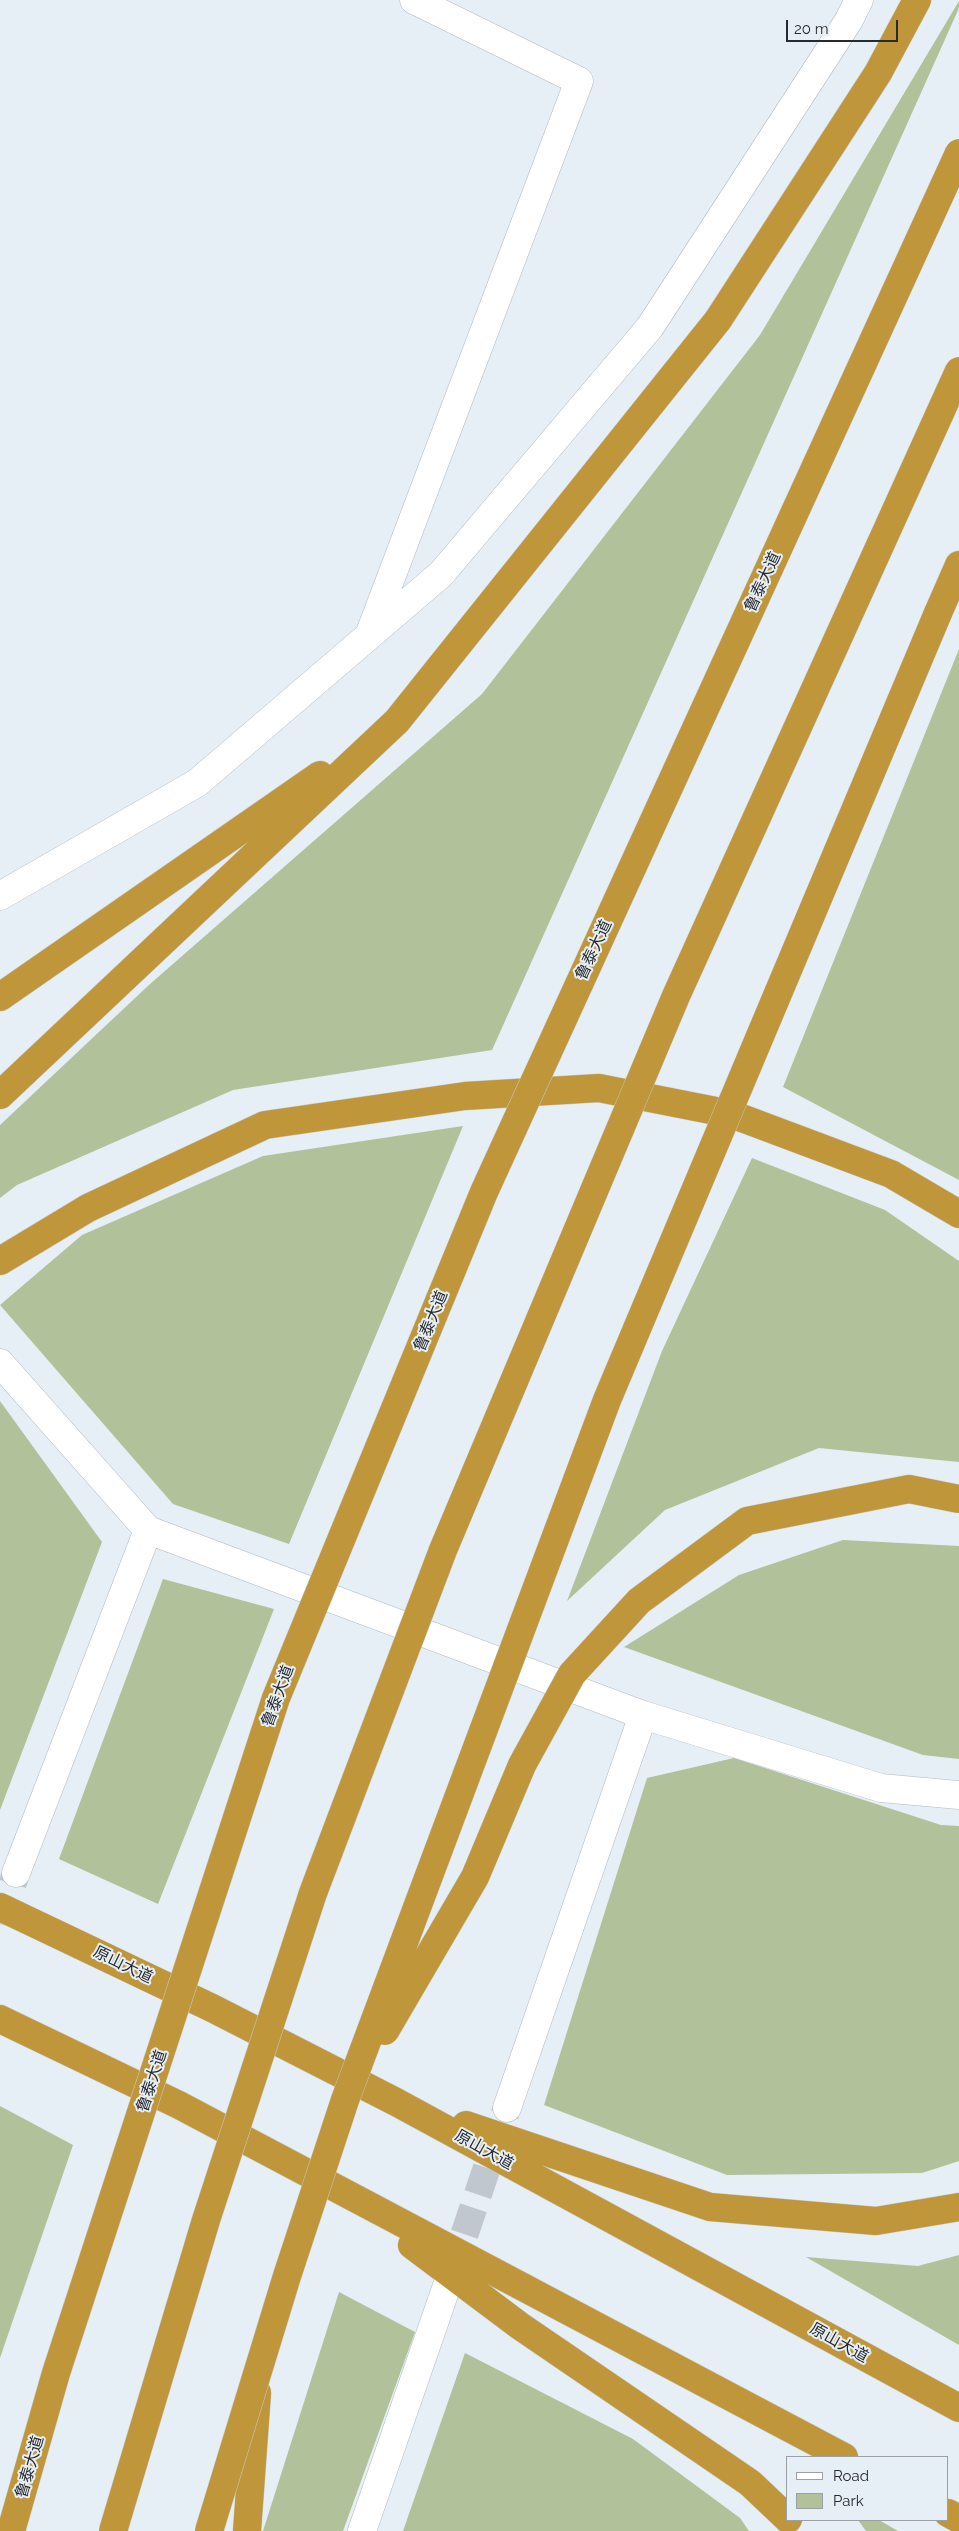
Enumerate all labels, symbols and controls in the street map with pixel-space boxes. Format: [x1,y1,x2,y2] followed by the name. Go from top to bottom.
[789,10,902,42] scale bar
[794,20,829,38] text: 20 m
[741,549,785,615] street label: 鲁泰大道
[572,917,616,983] street label: 鲁泰大道
[410,1288,452,1354] street label: 鲁泰大道
[258,1663,298,1729] street label: 鲁泰大道
[90,1942,156,1988] street label: 原山大道
[133,2048,171,2114] street label: 鲁泰大道
[451,2126,517,2174] street label: 原山大道
[806,2319,872,2367] street label: 原山大道
[12,2434,48,2500] street label: 鲁泰大道
[786,2456,949,2521] legend
[833,2467,869,2485] text: Road
[833,2492,864,2510] text: Park

